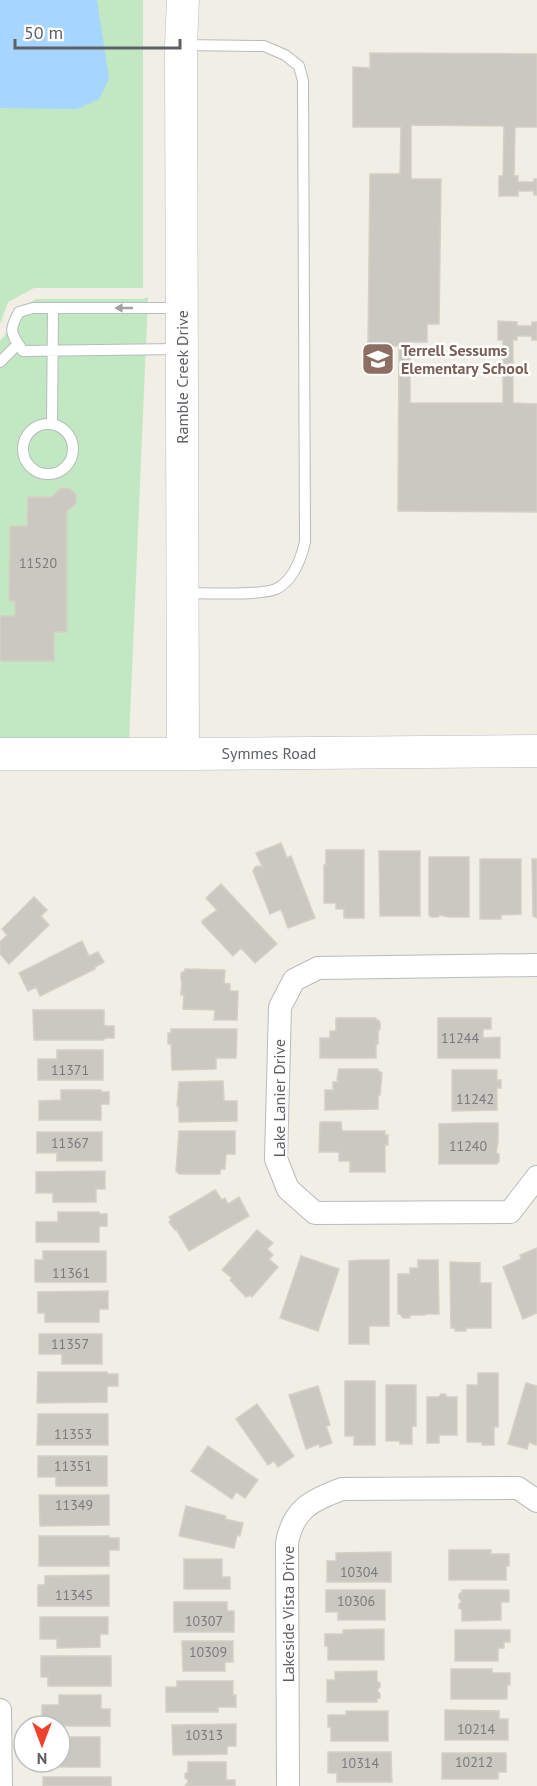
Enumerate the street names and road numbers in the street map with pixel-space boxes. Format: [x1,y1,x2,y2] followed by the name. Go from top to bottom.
[172,310,192,444] street label: Ramble Creek Drive
[222,743,316,763] street label: Symmes Road
[269,1039,289,1157] street label: Lake Lanier Drive
[278,1546,298,1682] street label: Lakeside Vista Drive

